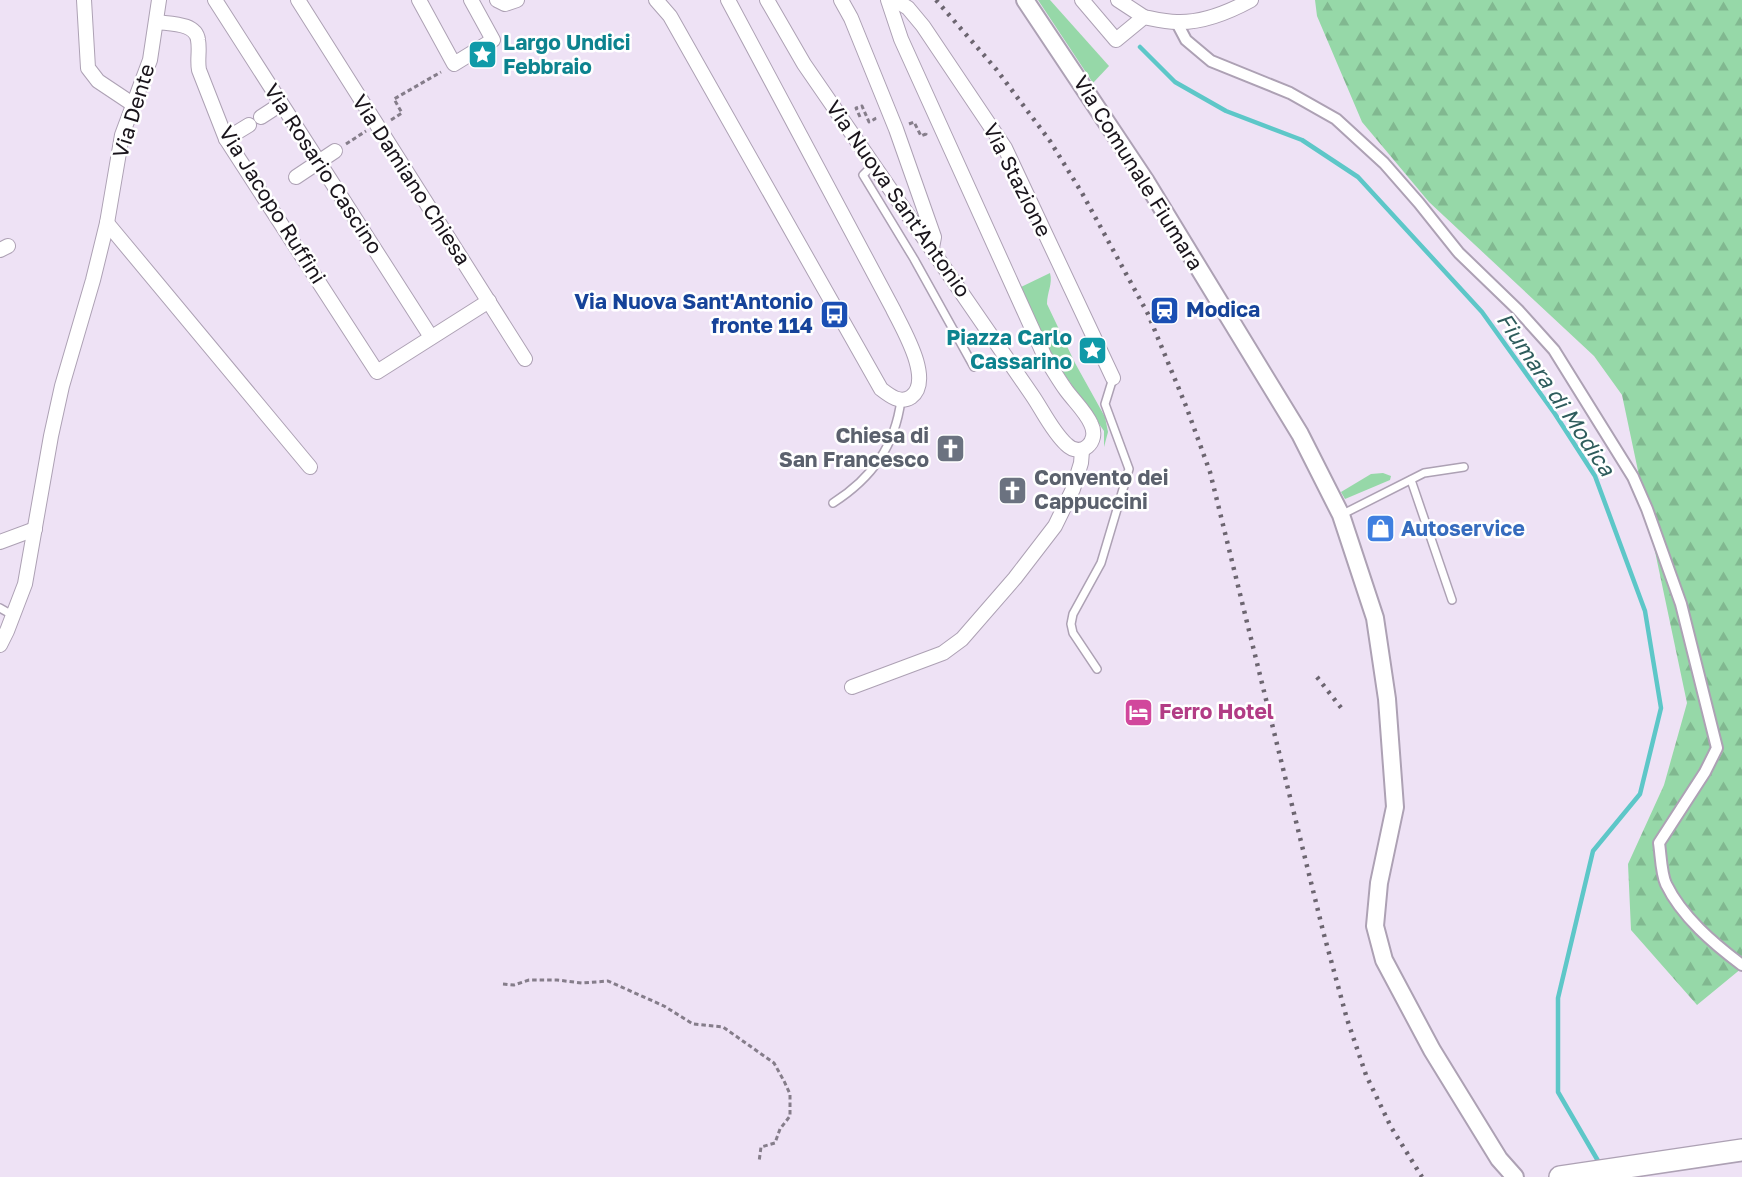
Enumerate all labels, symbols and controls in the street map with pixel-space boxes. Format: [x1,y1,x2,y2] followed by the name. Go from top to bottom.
[503,29,631,79] place label: Largo Undici Febbraio
[466,39,498,71] place icon: Largo Undici Febbraio
[106,61,160,161] street label: Via Dente
[1068,70,1209,275] street label: Via Comunale Fiumara
[259,78,389,259] street label: Via Rosario Cascino
[347,89,477,270] street label: Via Damiano Chiesa
[821,95,977,302] street label: Via Nuova Sant'Antonio
[978,118,1058,241] street label: Via Stazione
[214,121,332,288] street label: Via Jacopo Ruffini
[574,288,813,338] place label: Via Nuova Sant'Antonio fronte 114
[1149,294,1181,326] station icon: Modica
[1186,296,1260,322] place label: Modica
[818,298,850,330] bus stop icon: Via Nuova Sant'Antonio fronte 114
[1492,307,1622,482] water label: Fiumara di Modica
[946,324,1072,374] place label: Piazza Carlo Cassarino
[1077,334,1109,366] place icon: Piazza Carlo Cassarino
[779,422,929,472] place label: Chiesa di San Francesco
[934,432,966,464] church icon: Chiesa di San Francesco
[1034,464,1168,514] place label: Convento dei Cappuccini
[997,474,1029,506] church icon: Convento dei Cappuccini
[1364,513,1396,545] shop icon: Autoservice
[1401,515,1525,541] place label: Autoservice
[1122,696,1154,728] hotel icon: Ferro Hotel
[1159,698,1274,724] place label: Ferro Hotel

